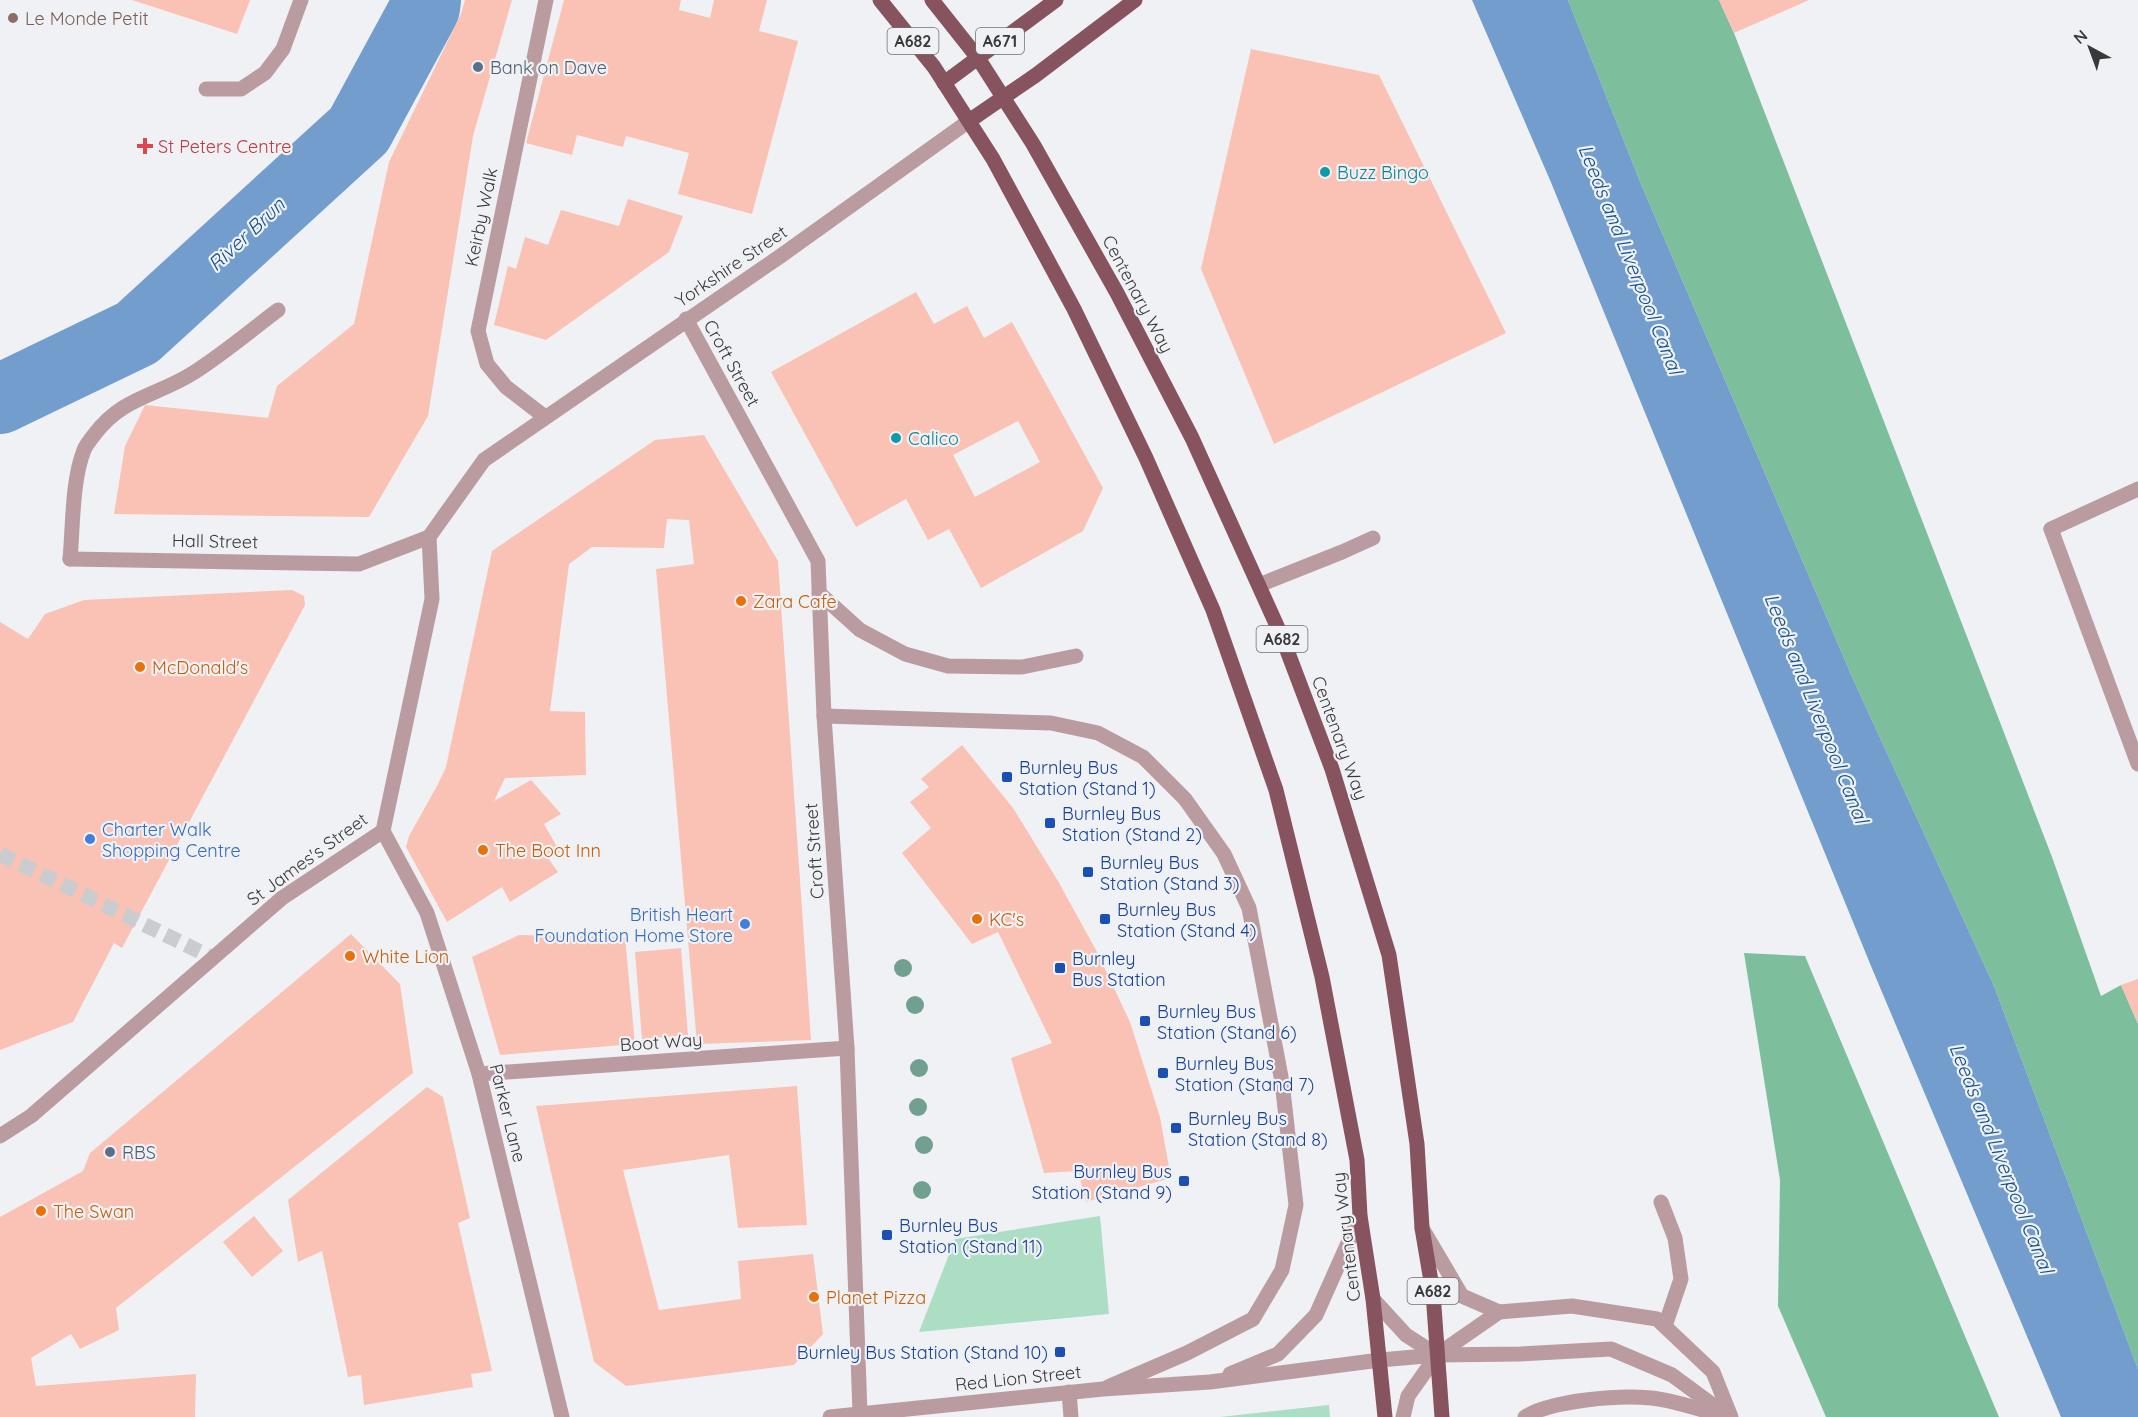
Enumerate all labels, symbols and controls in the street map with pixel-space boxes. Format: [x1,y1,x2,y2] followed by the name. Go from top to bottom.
[25,7,149,30] place label: Le Monde Petit
[6,11,20,25] marker: Le Monde Petit
[2060,18,2120,78] north arrow
[2069,25,2091,48] text: N
[888,28,938,54] road number: A682
[976,28,1024,54] road number: A671
[490,56,607,79] place label: Bank on Dave
[471,60,485,74] marker: Bank on Dave
[158,135,291,158] place label: St Peters Centre
[136,137,154,155] marker: St Peters Centre
[1573,140,1689,380] water label: Leeds and Liverpool Canal
[1337,161,1429,184] place label: Buzz Bingo
[459,165,503,269] street label: Keirby Walk
[1318,165,1332,179] marker: Buzz Bingo
[202,192,290,276] water label: River Brun
[671,220,791,312] street label: Yorkshire Street
[1097,231,1179,357] street label: Centenary Way
[699,315,765,411] street label: Croft Street
[908,427,959,450] place label: Calico
[889,431,903,445] marker: Calico
[172,529,258,553] street label: Hall Street
[1759,589,1875,829] water label: Leeds and Liverpool Canal
[753,590,837,613] place label: Zara Cafe
[734,594,748,608] marker: Zara Cafe
[1256,626,1308,652] road number: A682
[152,656,248,679] place label: McDonald's
[133,660,147,674] marker: McDonald's
[1307,673,1373,803] street label: Centenary Way
[1019,756,1156,800] place label: Burnley Bus Station (Stand 1)
[1000,770,1014,784] marker: Burnley Bus Station (Stand 1)
[799,802,829,900] street label: Croft Street
[1062,802,1202,846] place label: Burnley Bus Station (Stand 2)
[242,808,372,910] street label: St James's Street
[1043,816,1057,830] marker: Burnley Bus Station (Stand 2)
[102,818,241,862] place label: Charter Walk Shopping Centre
[83,832,97,846] marker: Charter Walk Shopping Centre
[495,839,601,862] place label: The Boot Inn
[476,843,490,857] marker: The Boot Inn
[1100,851,1240,895] place label: Burnley Bus Station (Stand 3)
[1081,865,1095,879] marker: Burnley Bus Station (Stand 3)
[1117,898,1257,942] place label: Burnley Bus Station (Stand 4)
[535,903,733,947] place label: British Heart Foundation Home Store
[989,908,1024,931] place label: KC's
[970,912,984,926] marker: KC's
[1098,912,1112,926] marker: Burnley Bus Station (Stand 4)
[738,917,752,931] marker: British Heart Foundation Home Store
[362,945,449,968] place label: White Lion
[1072,947,1166,991] place label: Burnley Bus Station
[343,949,357,963] marker: White Lion
[1053,961,1067,975] marker: Burnley Bus Station
[1157,1000,1297,1044] place label: Burnley Bus Station (Stand 6)
[1138,1014,1152,1028] marker: Burnley Bus Station (Stand 6)
[619,1028,703,1056] street label: Boot Way
[1944,1039,2060,1279] water label: Leeds and Liverpool Canal
[1175,1052,1314,1096] place label: Burnley Bus Station (Stand 7)
[485,1061,531,1165] street label: Parker Lane
[1156,1066,1170,1080] marker: Burnley Bus Station (Stand 7)
[1188,1107,1328,1151] place label: Burnley Bus Station (Stand 8)
[1169,1121,1183,1135] marker: Burnley Bus Station (Stand 8)
[122,1141,156,1164] place label: RBS
[103,1145,117,1159] marker: RBS
[1032,1160,1172,1204] place label: Burnley Bus Station (Stand 9)
[1327,1171,1365,1303] street label: Centenary Way
[1177,1174,1191,1188] marker: Burnley Bus Station (Stand 9)
[53,1200,134,1223] place label: The Swan
[34,1204,48,1218] marker: The Swan
[899,1214,1042,1258] place label: Burnley Bus Station (Stand 11)
[880,1228,894,1242] marker: Burnley Bus Station (Stand 11)
[1408,1278,1458,1304] road number: A682
[826,1286,926,1309] place label: Planet Pizza
[807,1290,821,1304] marker: Planet Pizza
[797,1341,1048,1364] place label: Burnley Bus Station (Stand 10)
[1053,1345,1067,1359] marker: Burnley Bus Station (Stand 10)
[954,1360,1082,1396] street label: Red Lion Street

